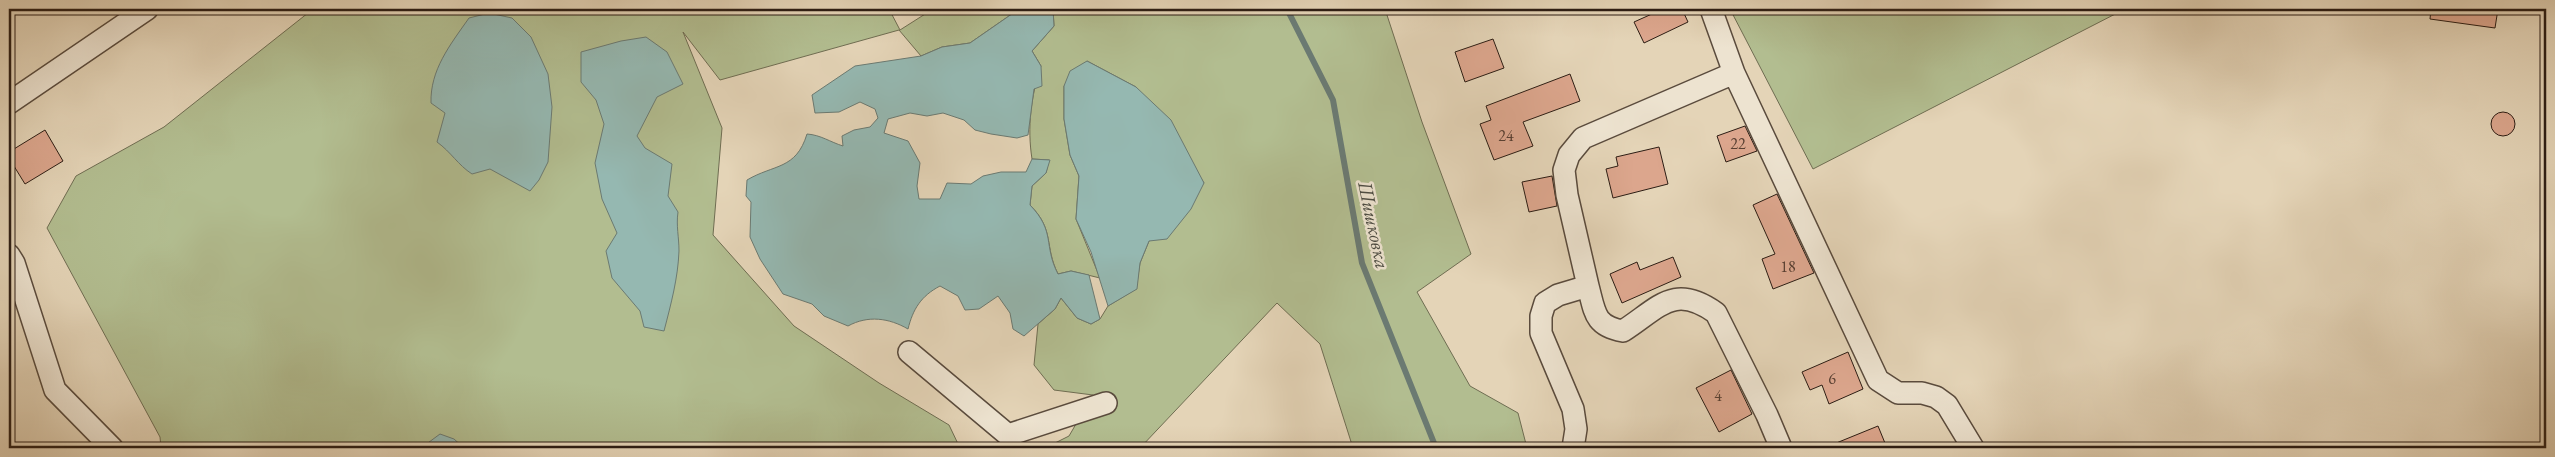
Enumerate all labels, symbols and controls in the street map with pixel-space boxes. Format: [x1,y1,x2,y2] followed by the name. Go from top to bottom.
[1498,125,1514,146] house number: 24
[1730,133,1746,154] house number: 22
[1352,178,1396,271] water label: Шишковка
[1780,256,1796,277] house number: 18
[1828,368,1836,389] house number: 6
[1714,385,1722,406] house number: 4

